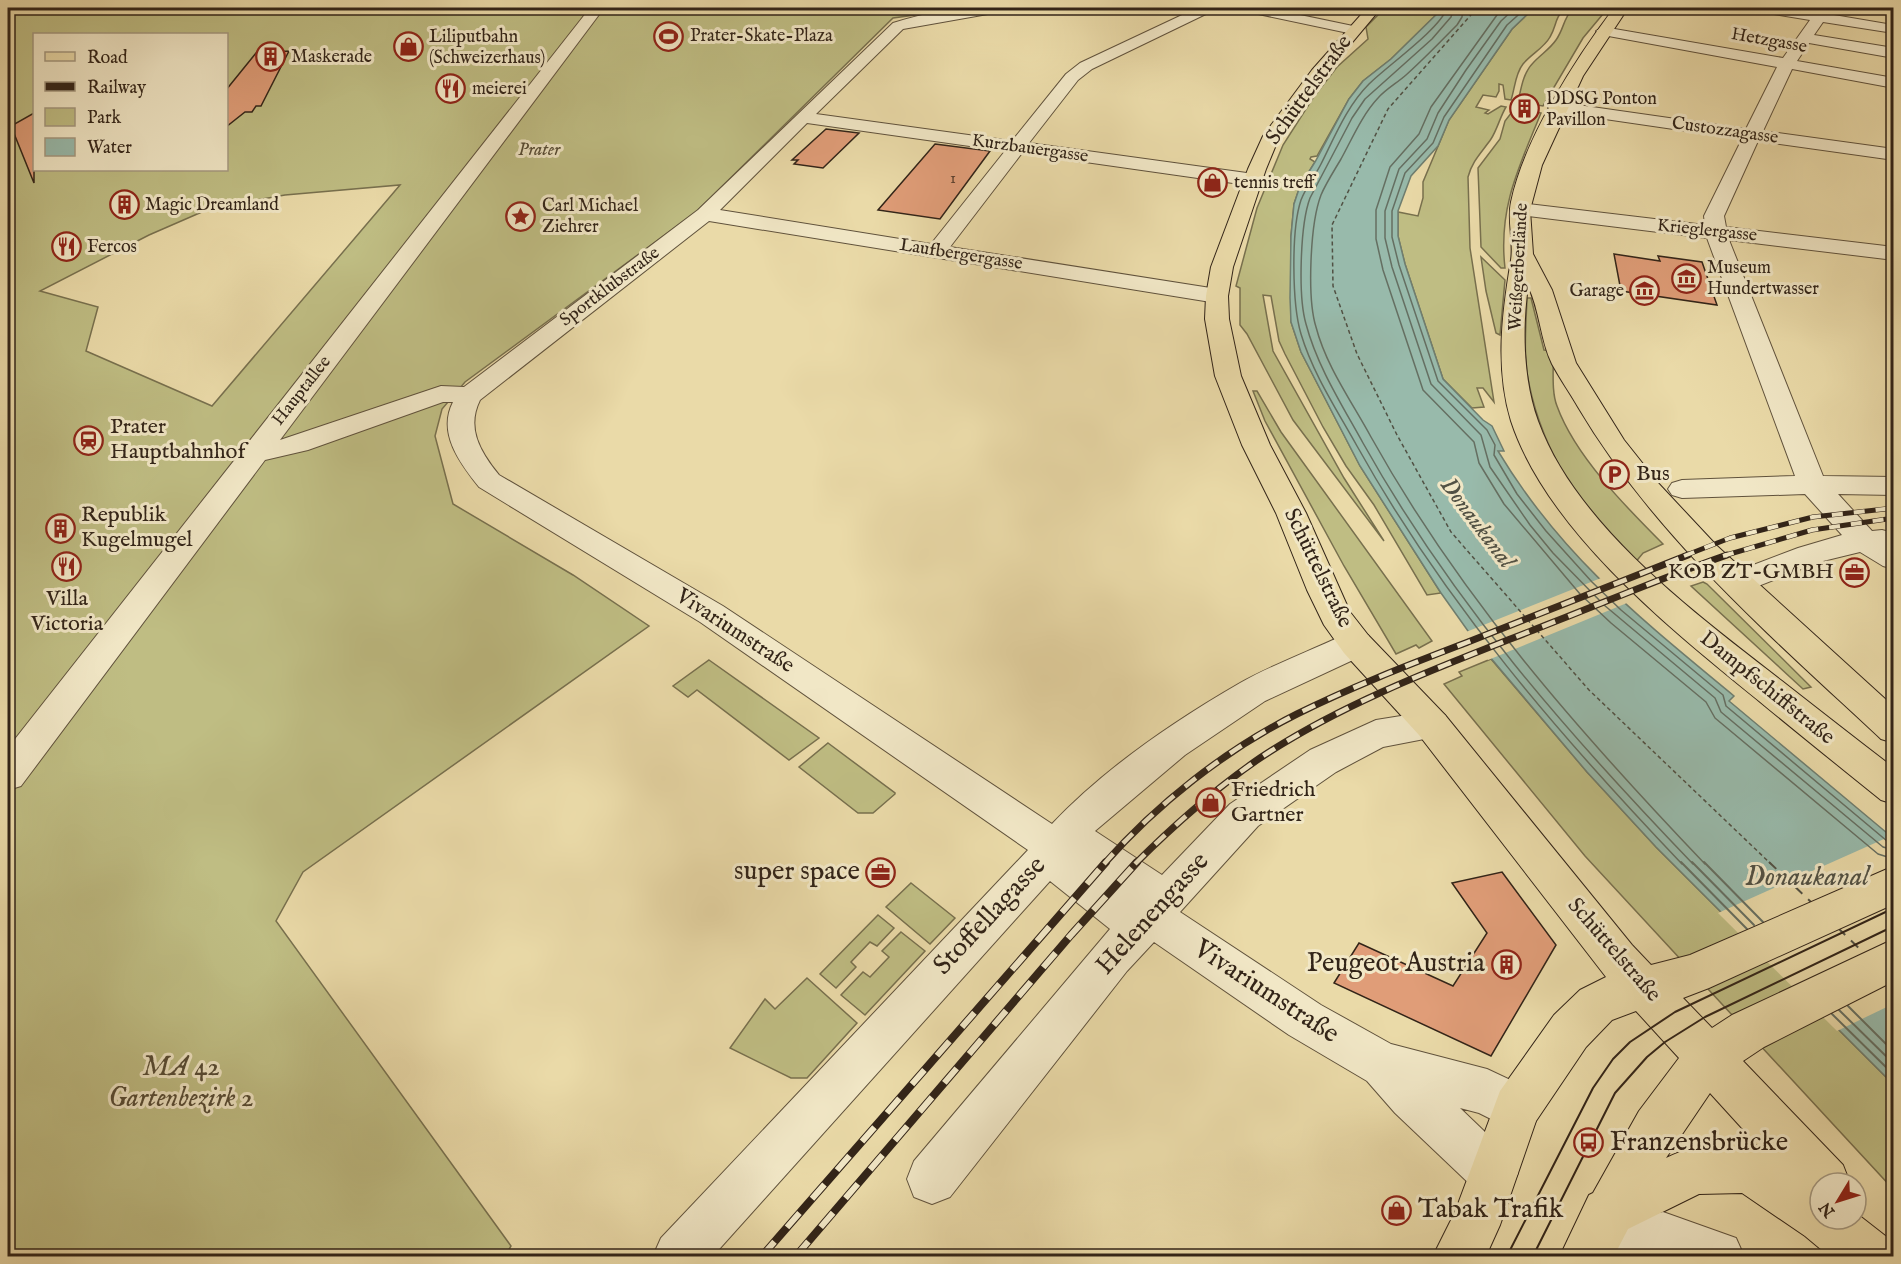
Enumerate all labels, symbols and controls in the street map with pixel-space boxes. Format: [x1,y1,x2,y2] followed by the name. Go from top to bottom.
[653,20,685,52] sports icon: Prater-Skate-Plaza
[1729,23,1809,59] street label: Hetzgasse
[690,25,833,48] place label: Prater-Skate-Plaza
[429,26,545,70] place label: Liliputbahn (Schweizerhaus)
[1260,29,1358,151] street label: Schüttelstraße
[392,31,424,63] shop icon: Liliputbahn (Schweizerhaus)
[33,33,228,171] legend
[254,41,286,73] building icon: Maskerade
[291,46,372,69] place label: Maskerade
[87,47,128,70] text: Road
[435,73,467,105] restaurant icon: meierei
[87,77,146,100] text: Railway
[472,78,527,101] place label: meierei
[1546,88,1657,132] place label: DDSG Ponton Pavillon
[1509,93,1541,125] building icon: DDSG Ponton Pavillon
[87,107,122,130] text: Park
[1670,112,1780,150] street label: Custozzagasse
[970,129,1090,169] street label: Kurzbauergasse
[87,137,132,160] text: Water
[518,139,561,162] park label: Prater
[1197,167,1229,199] shop icon: tennis treff
[950,169,956,189] house number: 1
[1234,172,1317,195] place label: tennis treff
[108,189,140,221] building icon: Magic Dreamland
[145,194,279,217] place label: Magic Dreamland
[542,195,638,239] place label: Carl Michael Ziehrer
[505,200,537,232] place icon: Carl Michael Ziehrer
[1504,203,1534,331] street label: Weißgerberlände
[1656,214,1758,248] street label: Krieglergasse
[50,231,82,263] restaurant icon: Fercos
[898,234,1024,276] street label: Laufbergergasse
[87,236,137,259] place label: Fercos
[555,242,665,332] street label: Sportklubstraße
[1707,257,1819,301] place label: Museum Hundertwasser
[1670,262,1702,294] museum icon: Museum Hundertwasser
[1629,275,1661,307] museum icon: Garage
[1569,280,1624,303] place label: Garage
[268,351,336,431] street label: Hauptallee
[110,413,249,466] place label: Prater Hauptbahnhof
[73,424,105,456] station icon: Prater Hauptbahnhof
[1599,458,1631,490] parking icon: Bus
[1636,460,1670,488] place label: Bus
[1433,471,1523,577] water label: Donaukanal
[81,501,193,554] place label: Republik Kugelmugel
[1277,504,1359,632] street label: Schüttelstraße
[44,512,76,544] building icon: Republik Kugelmugel
[51,551,83,583] restaurant icon: Villa Victoria
[1839,556,1871,588] office icon: KOB ZT-GMBH
[1668,558,1834,586] place label: KOB ZT-GMBH
[670,582,800,680] street label: Vivariumstraße
[30,585,104,638] place label: Villa Victoria
[1694,625,1840,751] street label: Dampfschiffstraße
[1231,776,1316,829] place label: Friedrich Gartner
[1194,787,1226,819] shop icon: Friedrich Gartner
[1089,846,1217,982] street label: Helenengasse
[926,849,1054,983] street label: Stoffellagasse
[734,855,860,889] place label: super space
[865,856,897,888] office icon: super space
[1745,860,1872,895] water label: Donaukanal
[1561,892,1667,1008] street label: Schüttelstraße
[1186,932,1345,1052] street label: Vivariumstraße
[1307,947,1485,981] place label: Peugeot Austria
[1490,948,1522,980] building icon: Peugeot Austria
[108,1051,254,1116] park label: MA 42 Gartenbezirk 2
[1610,1126,1788,1160] place label: Franzensbrücke
[1573,1127,1605,1159] bus stop icon: Franzensbrücke
[1808,1171,1868,1231] north arrow
[1418,1193,1564,1227] place label: Tabak Trafik
[1381,1194,1413,1226] shop icon: Tabak Trafik
[1816,1197,1841,1221] text: N

